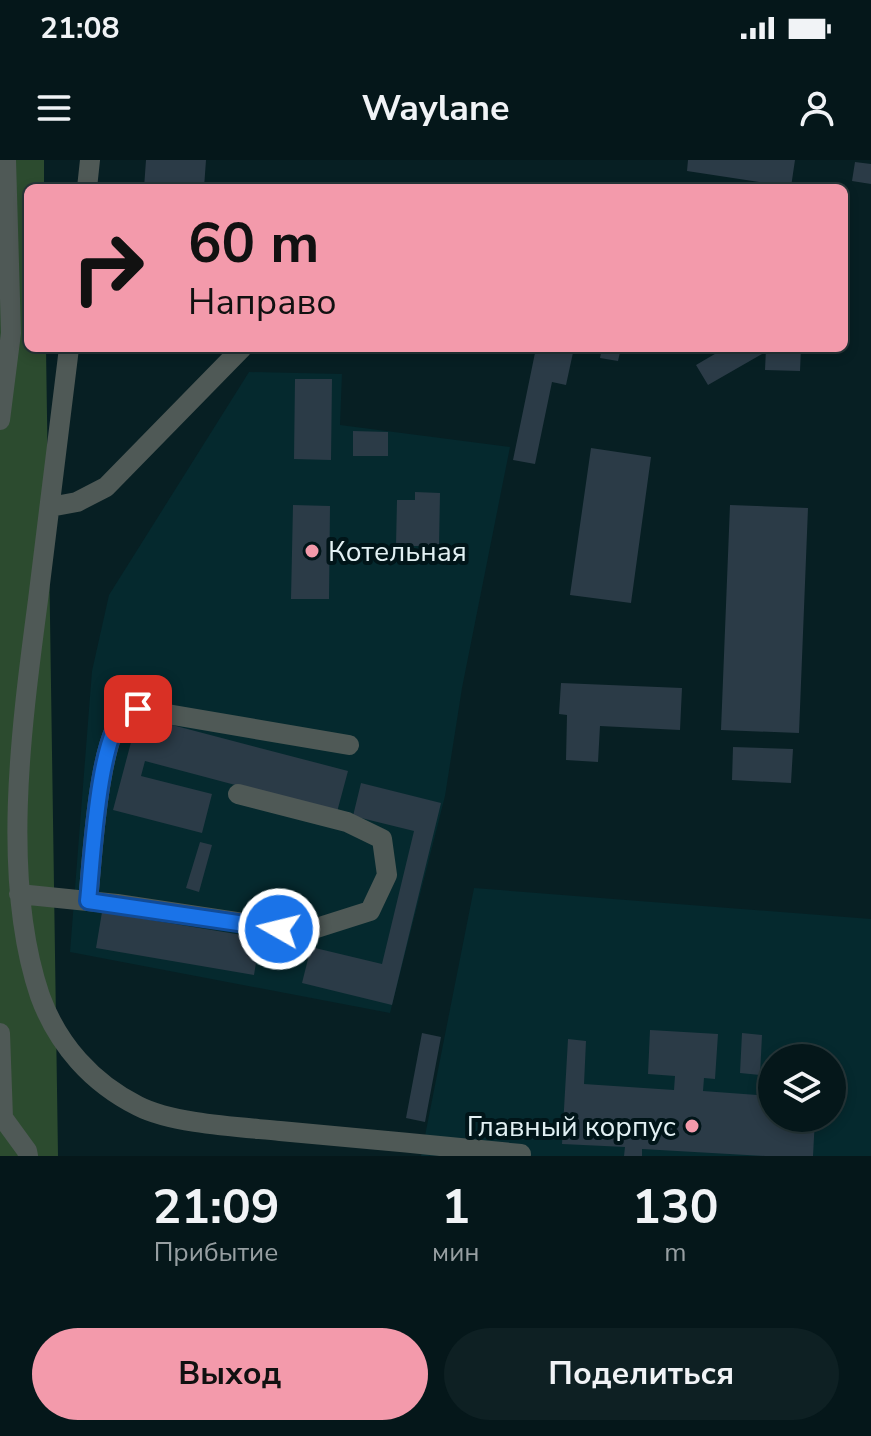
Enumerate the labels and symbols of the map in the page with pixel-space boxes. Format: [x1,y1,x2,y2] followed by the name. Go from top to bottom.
[328,533,467,571] place label: Котельная
[303,542,321,560] marker: Котельная
[104,675,172,743] pin
[237,887,321,971] position arrow
[467,1108,676,1146] place label: Главный корпус
[683,1117,701,1135] marker: Главный корпус

